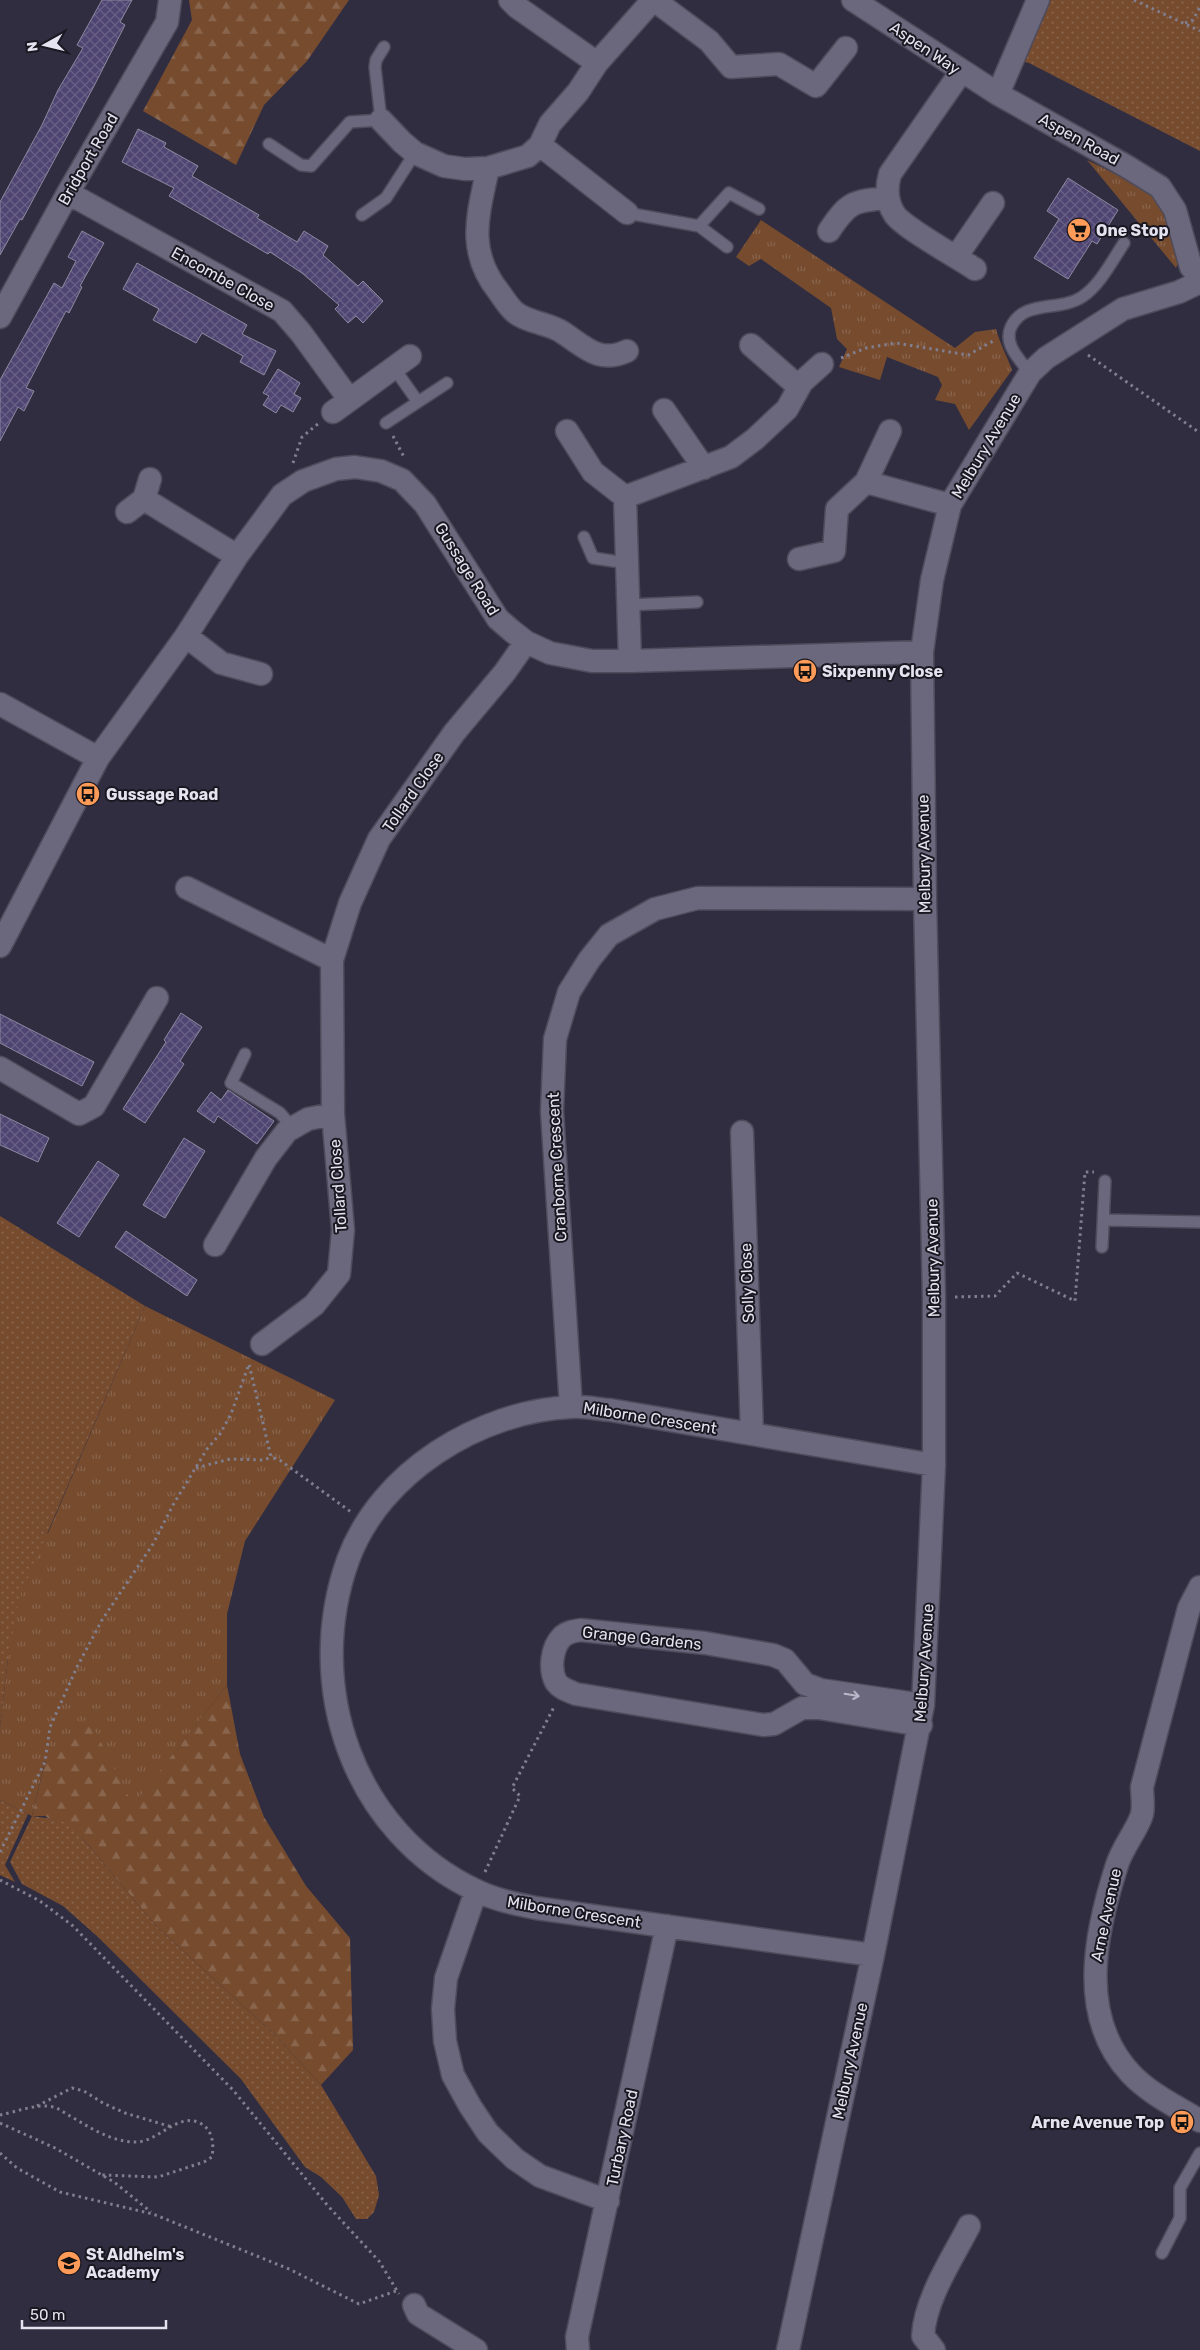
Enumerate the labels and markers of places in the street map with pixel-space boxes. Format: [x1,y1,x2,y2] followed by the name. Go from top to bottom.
[1066,217,1092,243] supermarket icon: One Stop
[1096,221,1169,240] place label: One Stop
[792,658,818,684] bus stop icon: Sixpenny Close
[822,662,943,681] place label: Sixpenny Close
[75,781,101,807] bus stop icon: Gussage Road
[106,785,218,804] place label: Gussage Road
[1169,2109,1195,2135] bus stop icon: Arne Avenue Top
[1031,2113,1164,2132] place label: Arne Avenue Top
[86,2245,185,2282] place label: St Aldhelm's Academy
[56,2250,82,2276] school or university icon: St Aldhelm's Academy

